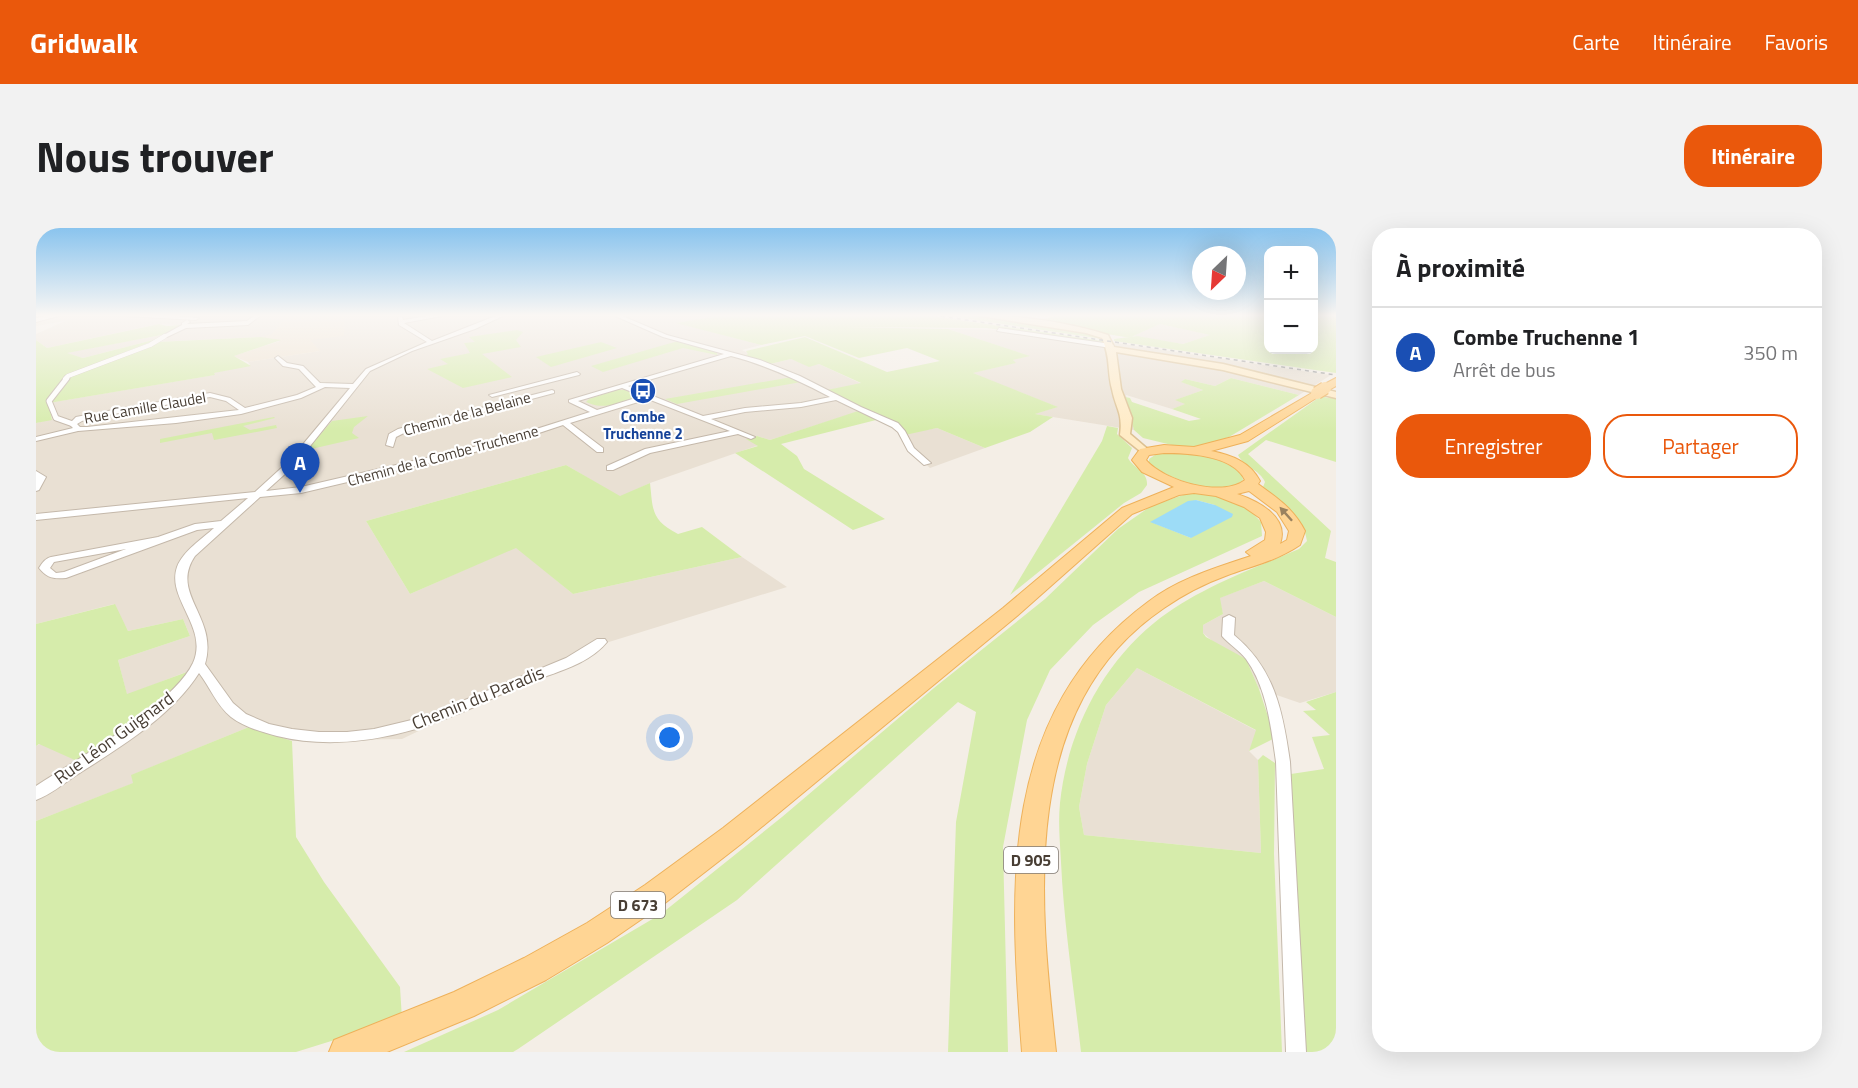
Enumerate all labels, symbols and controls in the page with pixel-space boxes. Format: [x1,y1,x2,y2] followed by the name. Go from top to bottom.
[30,21,138,64] text: Gridwalk
[1572,26,1620,58] text: Carte
[1653,26,1732,58] text: Itinéraire
[1765,26,1828,58] text: Favoris
[36,124,274,188] text: Nous trouver
[1684,125,1822,187] button: Itinéraire
[1192,246,1246,300] north arrow
[1264,246,1318,354] map controls
[1264,246,1318,300] button: +
[1396,248,1525,287] text: À proximité
[1264,300,1318,354] button: −
[1453,320,1640,354] text: Combe Truchenne 1
[1409,337,1422,368] text: A
[1743,337,1798,368] text: 350 m
[1453,354,1556,385] text: Arrêt de bus
[628,376,658,406] bus stop icon: Combe Truchenne 2
[82,385,208,430] street label: Rue Camille Claudel
[401,385,533,442] street label: Chemin de la Belaine
[603,405,683,445] place label: Combe Truchenne 2
[1396,414,1591,478] button: Enregistrer
[1603,414,1798,478] button: Partager
[345,419,541,492] street label: Chemin de la Combe Truchenne
[280,444,320,493] pin: A
[1279,507,1293,522] one-way arrow
[407,659,548,736] street label: Chemin du Paradis
[48,685,179,790] street label: Rue Léon Guignard
[655,723,684,752] your location
[1004,847,1058,873] road number: D 905
[611,892,665,918] road number: D 673

